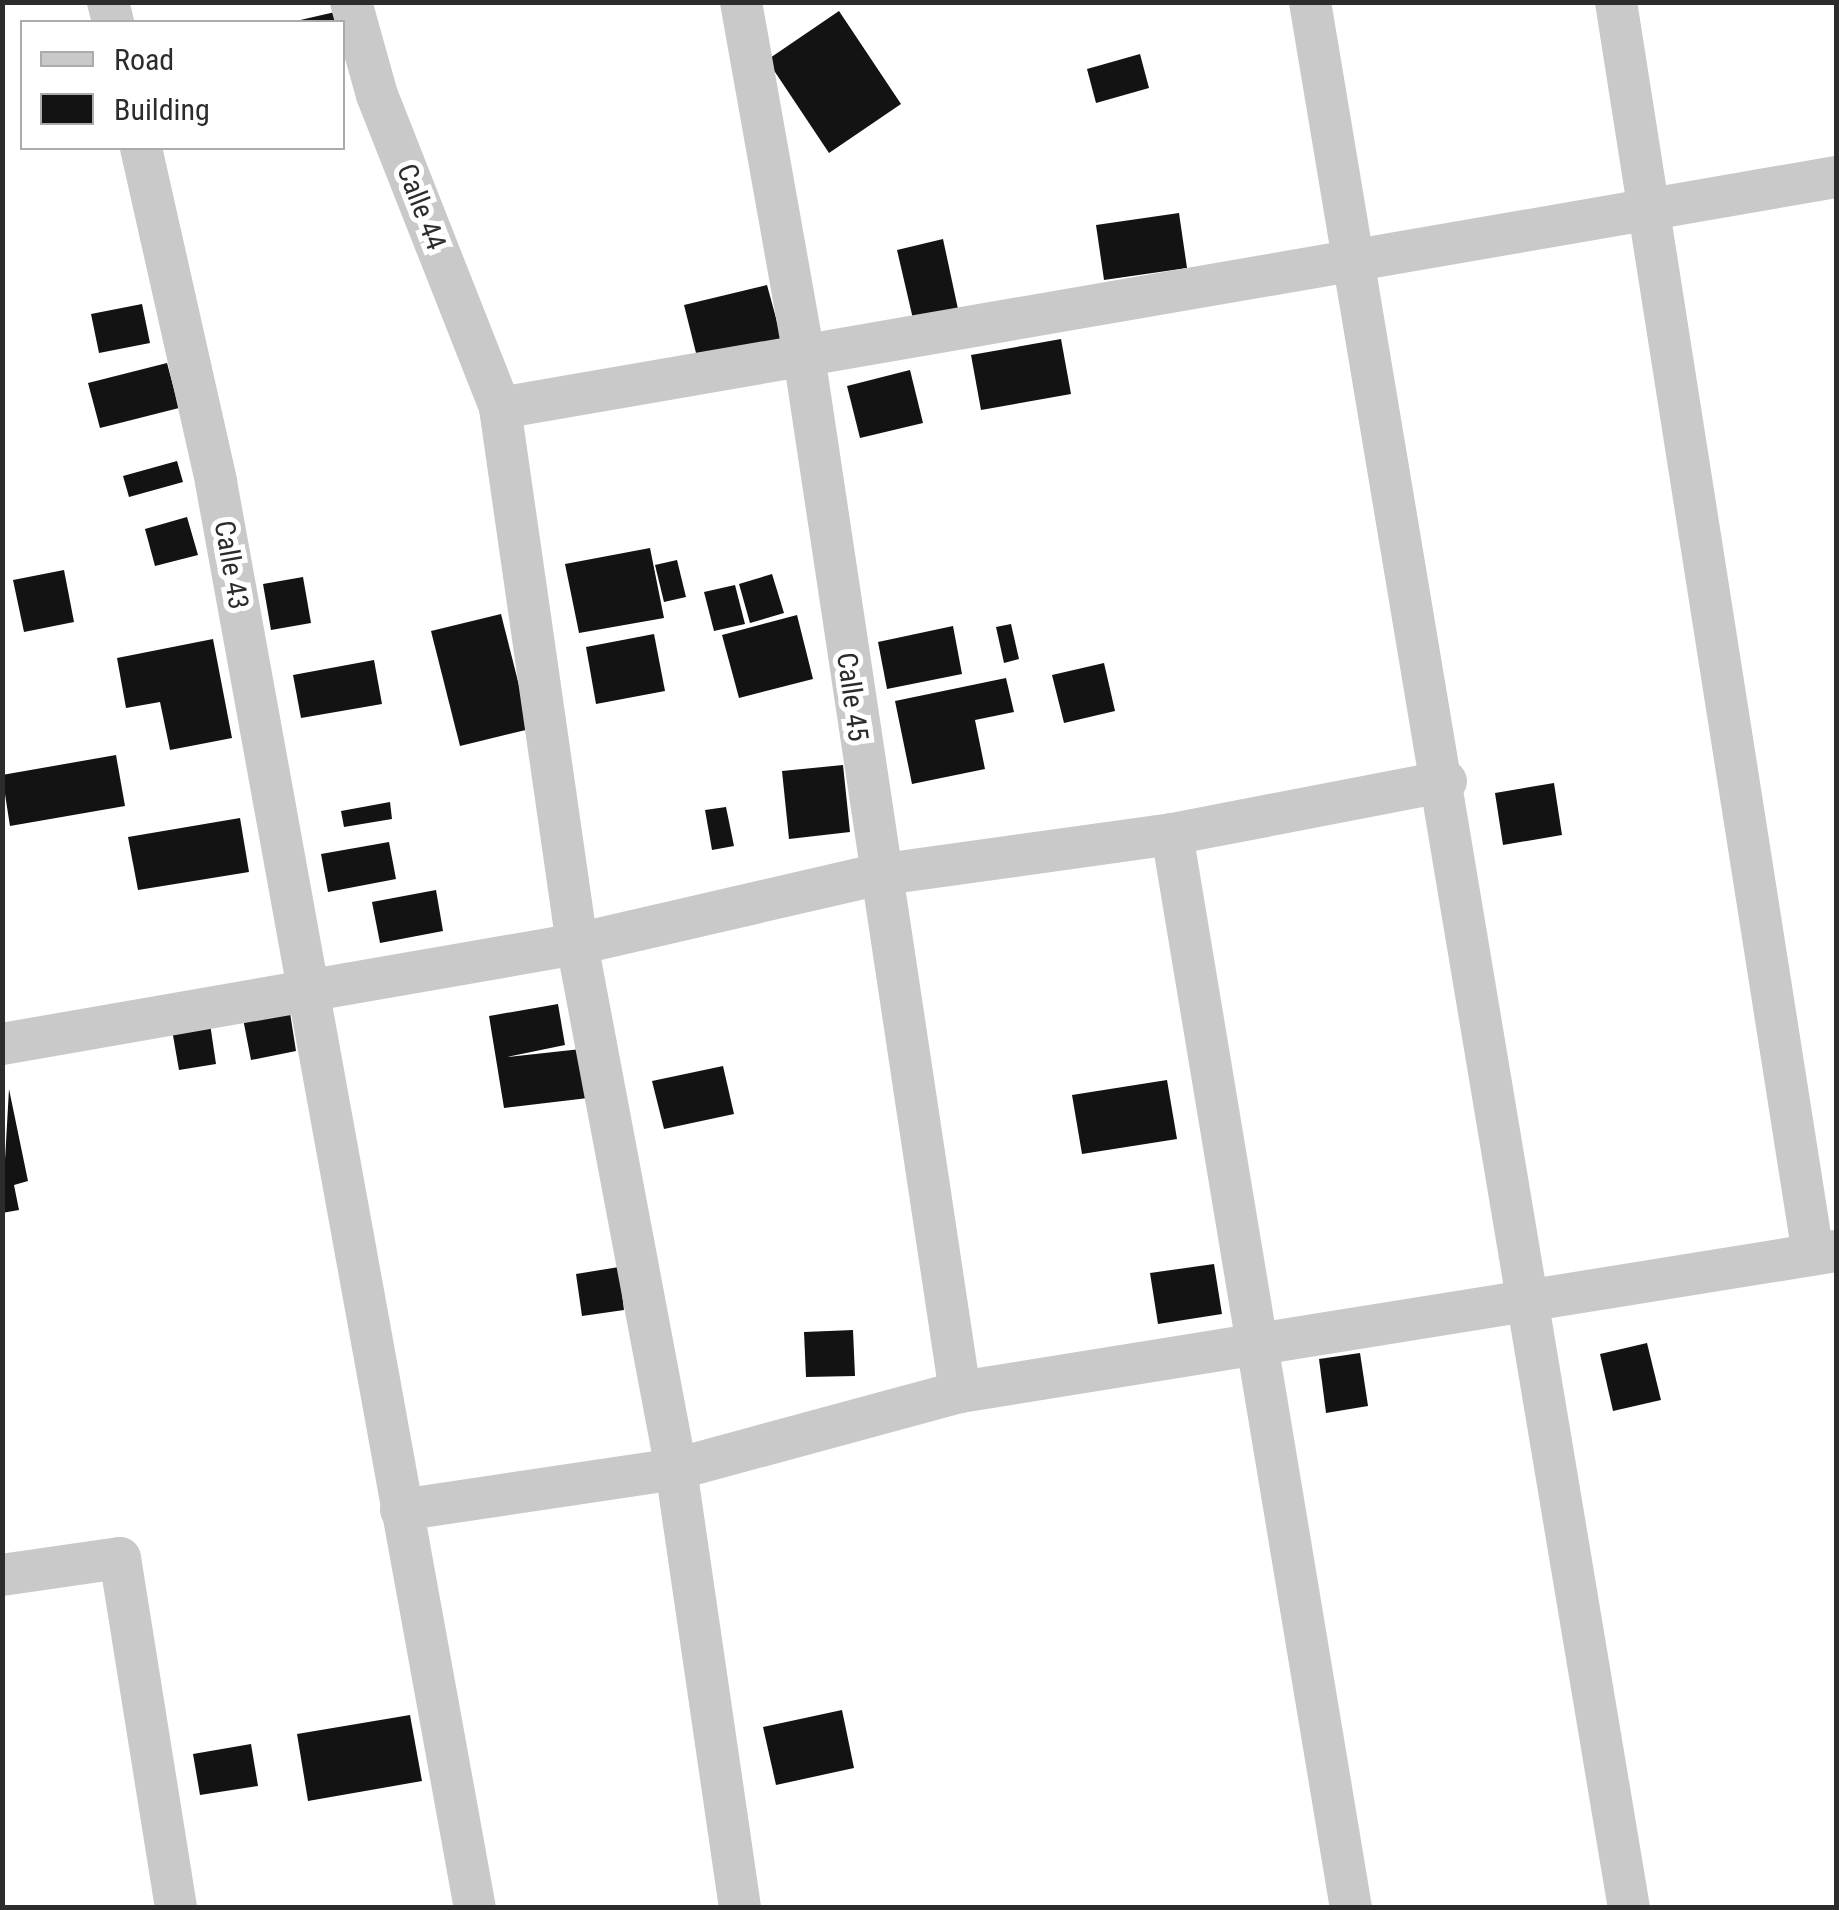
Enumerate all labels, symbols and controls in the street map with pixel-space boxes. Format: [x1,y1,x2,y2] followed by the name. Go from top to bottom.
[20,20,345,150] legend
[114,42,174,77] text: Road
[114,92,210,127] text: Building
[389,159,453,255] street label: Calle 44
[207,518,255,612] street label: Calle 43
[829,650,875,744] street label: Calle 45

